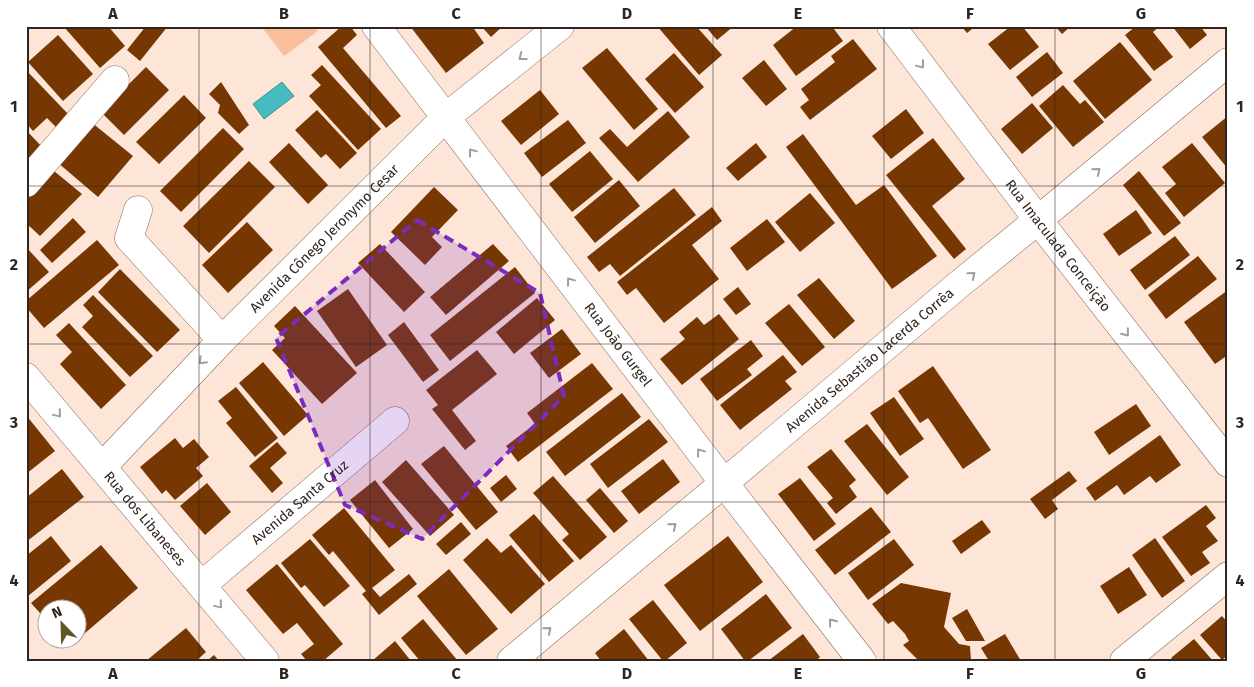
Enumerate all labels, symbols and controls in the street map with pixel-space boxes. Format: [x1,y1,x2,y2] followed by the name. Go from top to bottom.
[107,4,118,23] text: A
[279,4,289,23] text: B
[451,4,461,23] text: C
[622,4,632,23] text: D
[794,4,802,23] text: E
[966,4,974,23] text: F
[1136,4,1146,23] text: G
[519,51,528,59] one-way arrow
[915,59,924,69] one-way arrow
[10,97,18,116] text: 1
[1236,97,1244,116] text: 1
[469,148,478,158] one-way arrow
[246,160,403,316] street label: Avenida Cônego Jeronymo Cesar
[1091,169,1100,177] one-way arrow
[1002,176,1115,315] street label: Rua Imaculada Conceição
[10,255,18,274] text: 2
[1236,255,1244,274] text: 2
[966,271,975,280] one-way arrow
[568,278,576,287] one-way arrow
[782,284,957,436] street label: Avenida Sebastião Lacerda Corrêa
[581,299,656,390] street label: Rua João Gurgel
[1121,327,1129,336] one-way arrow
[199,355,208,364] one-way arrow
[52,408,60,417] one-way arrow
[9,413,18,432] text: 3
[1235,413,1244,432] text: 3
[698,449,706,458] one-way arrow
[248,456,351,548] street label: Avenida Santa Cruz
[101,468,190,570] street label: Rua dos Libaneses
[667,523,676,531] one-way arrow
[9,571,19,590] text: 4
[1235,571,1245,590] text: 4
[213,599,221,608] one-way arrow
[38,600,88,650] north arrow
[50,603,65,622] text: N
[830,619,838,628] one-way arrow
[542,627,551,635] one-way arrow
[107,664,118,683] text: A
[279,664,289,683] text: B
[451,664,461,683] text: C
[622,664,632,683] text: D
[794,664,802,683] text: E
[966,664,974,683] text: F
[1136,664,1146,683] text: G

